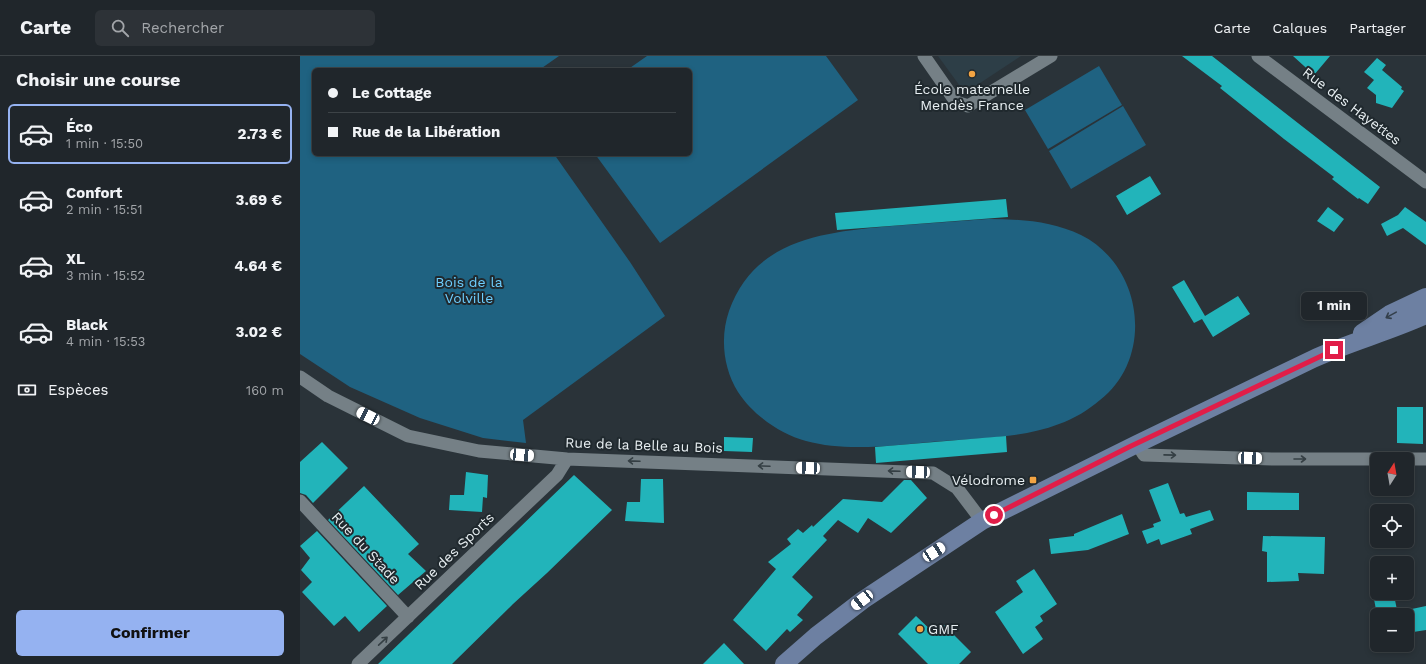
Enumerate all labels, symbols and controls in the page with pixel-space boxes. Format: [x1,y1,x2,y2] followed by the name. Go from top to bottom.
[95,10,375,46] search box
[20,16,71,39] text: Carte
[109,17,131,39] icon: search
[141,19,224,37] text: Rechercher
[1214,20,1251,36] text: Carte
[1273,20,1327,36] text: Calques
[1349,20,1406,36] text: Partager
[1300,64,1404,148] street label: Rue des Hayettes
[16,69,180,90] text: Choisir une course
[967,69,977,79] marker: École maternelle Mendès France
[914,81,1030,113] place label: École maternelle Mendès France
[352,84,432,102] text: Le Cottage
[18,116,54,152] icon: car
[66,118,93,136] text: Éco
[352,123,500,141] text: Rue de la Libération
[238,125,282,143] text: 2.73 €
[66,136,143,151] text: 1 min · 15:50
[18,182,54,218] icon: car
[66,184,122,202] text: Confort
[236,191,282,209] text: 3.69 €
[66,202,143,217] text: 2 min · 15:51
[18,248,54,284] icon: car
[66,250,85,268] text: XL
[234,257,282,275] text: 4.64 €
[66,268,145,283] text: 3 min · 15:52
[435,274,503,306] park label: Bois de la Volville
[1301,292,1367,320] callout: 1 min
[1317,298,1351,313] text: 1 min
[1385,311,1397,319] one-way arrow
[18,314,54,350] icon: car
[66,316,108,334] text: Black
[235,323,282,341] text: 3.02 €
[66,334,145,349] text: 4 min · 15:53
[1325,341,1343,359] route end
[16,379,38,401] icon: cash
[48,381,109,399] text: Espèces
[246,383,284,398] text: 160 m
[355,405,381,427] car
[565,434,723,456] street label: Rue de la Belle au Bois
[510,448,534,462] car
[1163,452,1176,459] one-way arrow
[1238,452,1262,464] car
[1370,452,1414,496] north arrow
[1370,452,1414,652] map controls
[1293,455,1306,463] one-way arrow
[628,457,641,465] one-way arrow
[758,462,771,470] one-way arrow
[796,462,820,474] car
[906,466,930,478] car
[888,467,901,475] one-way arrow
[952,472,1025,488] place label: Vélodrome
[1028,475,1038,485] marker: Vélodrome
[1370,504,1414,548] button: locate
[985,506,1003,524] route start
[329,509,403,587] street label: Rue du Stade
[411,509,497,593] street label: Rue des Sports
[921,540,947,564] car
[1370,556,1414,600] button: +
[849,588,875,612] car
[1370,608,1414,652] button: −
[16,610,284,656] button: Confirmer
[928,621,959,637] place label: GMF
[915,624,925,634] marker: GMF
[378,636,388,645] one-way arrow

